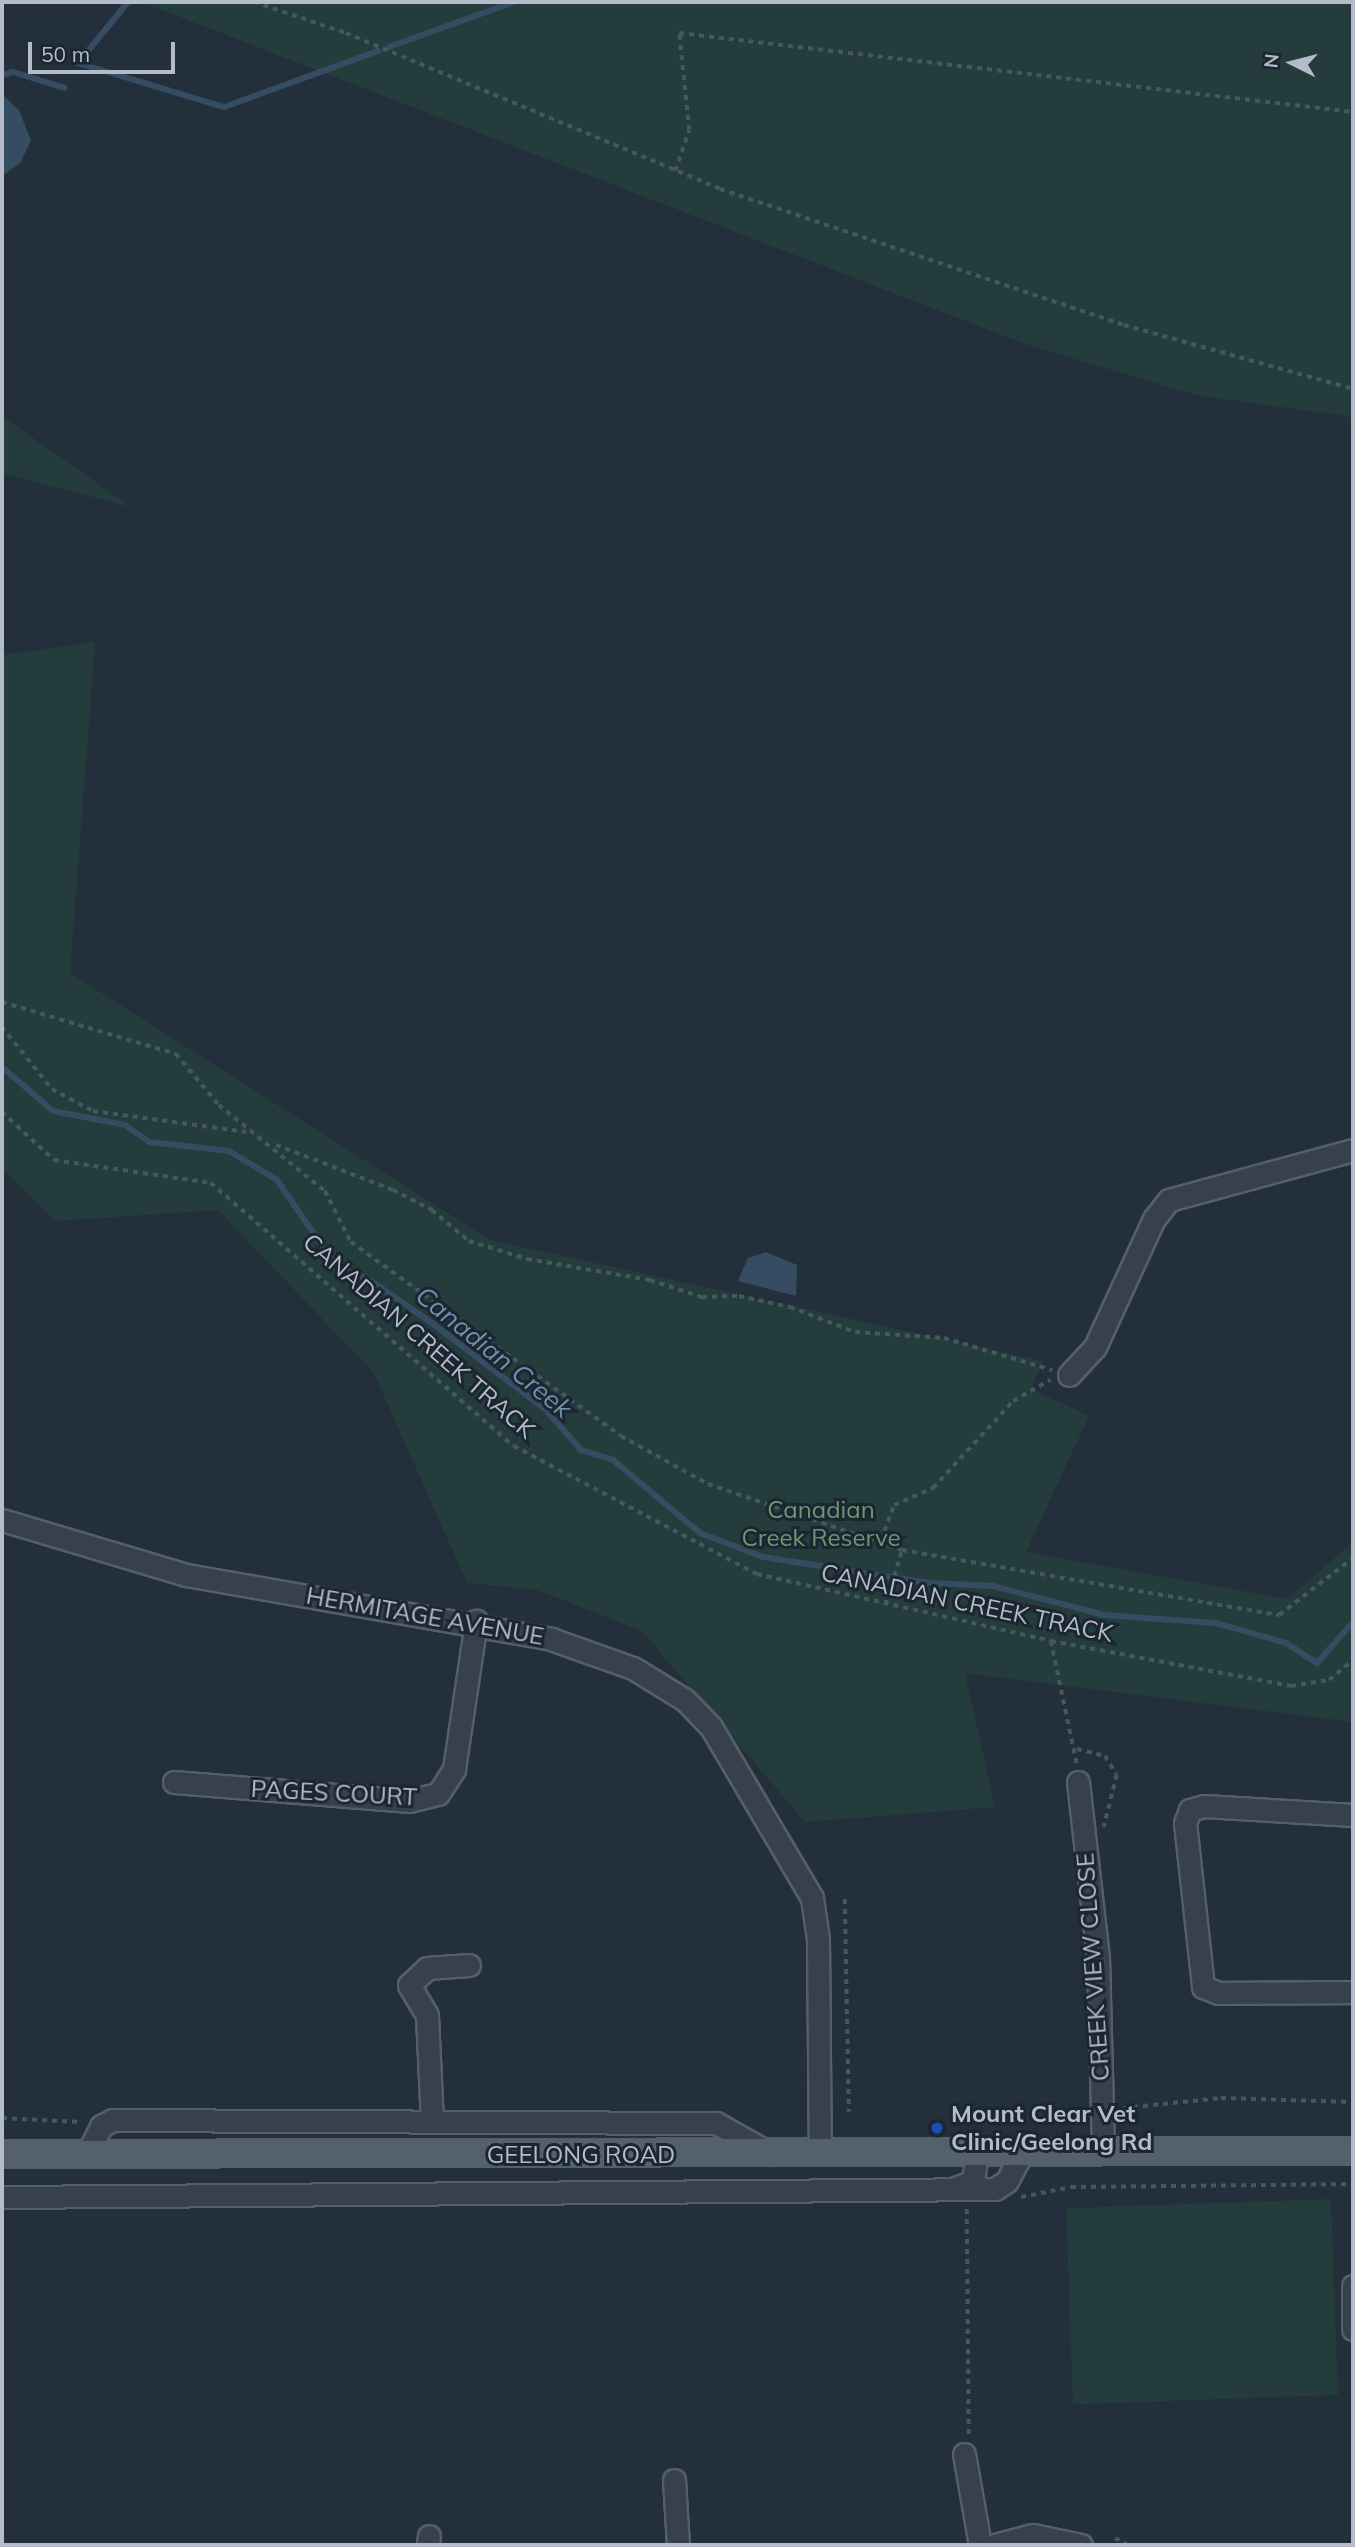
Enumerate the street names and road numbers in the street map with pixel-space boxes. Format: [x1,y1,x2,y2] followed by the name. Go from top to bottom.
[297,1227,541,1445] street label: CANADIAN CREEK TRACK
[818,1558,1116,1648] street label: CANADIAN CREEK TRACK
[304,1581,546,1651] street label: HERMITAGE AVENUE
[250,1774,418,1812] street label: PAGES COURT
[1071,1852,1115,2082] street label: CREEK VIEW CLOSE
[487,2141,675,2169] street label: GEELONG ROAD

